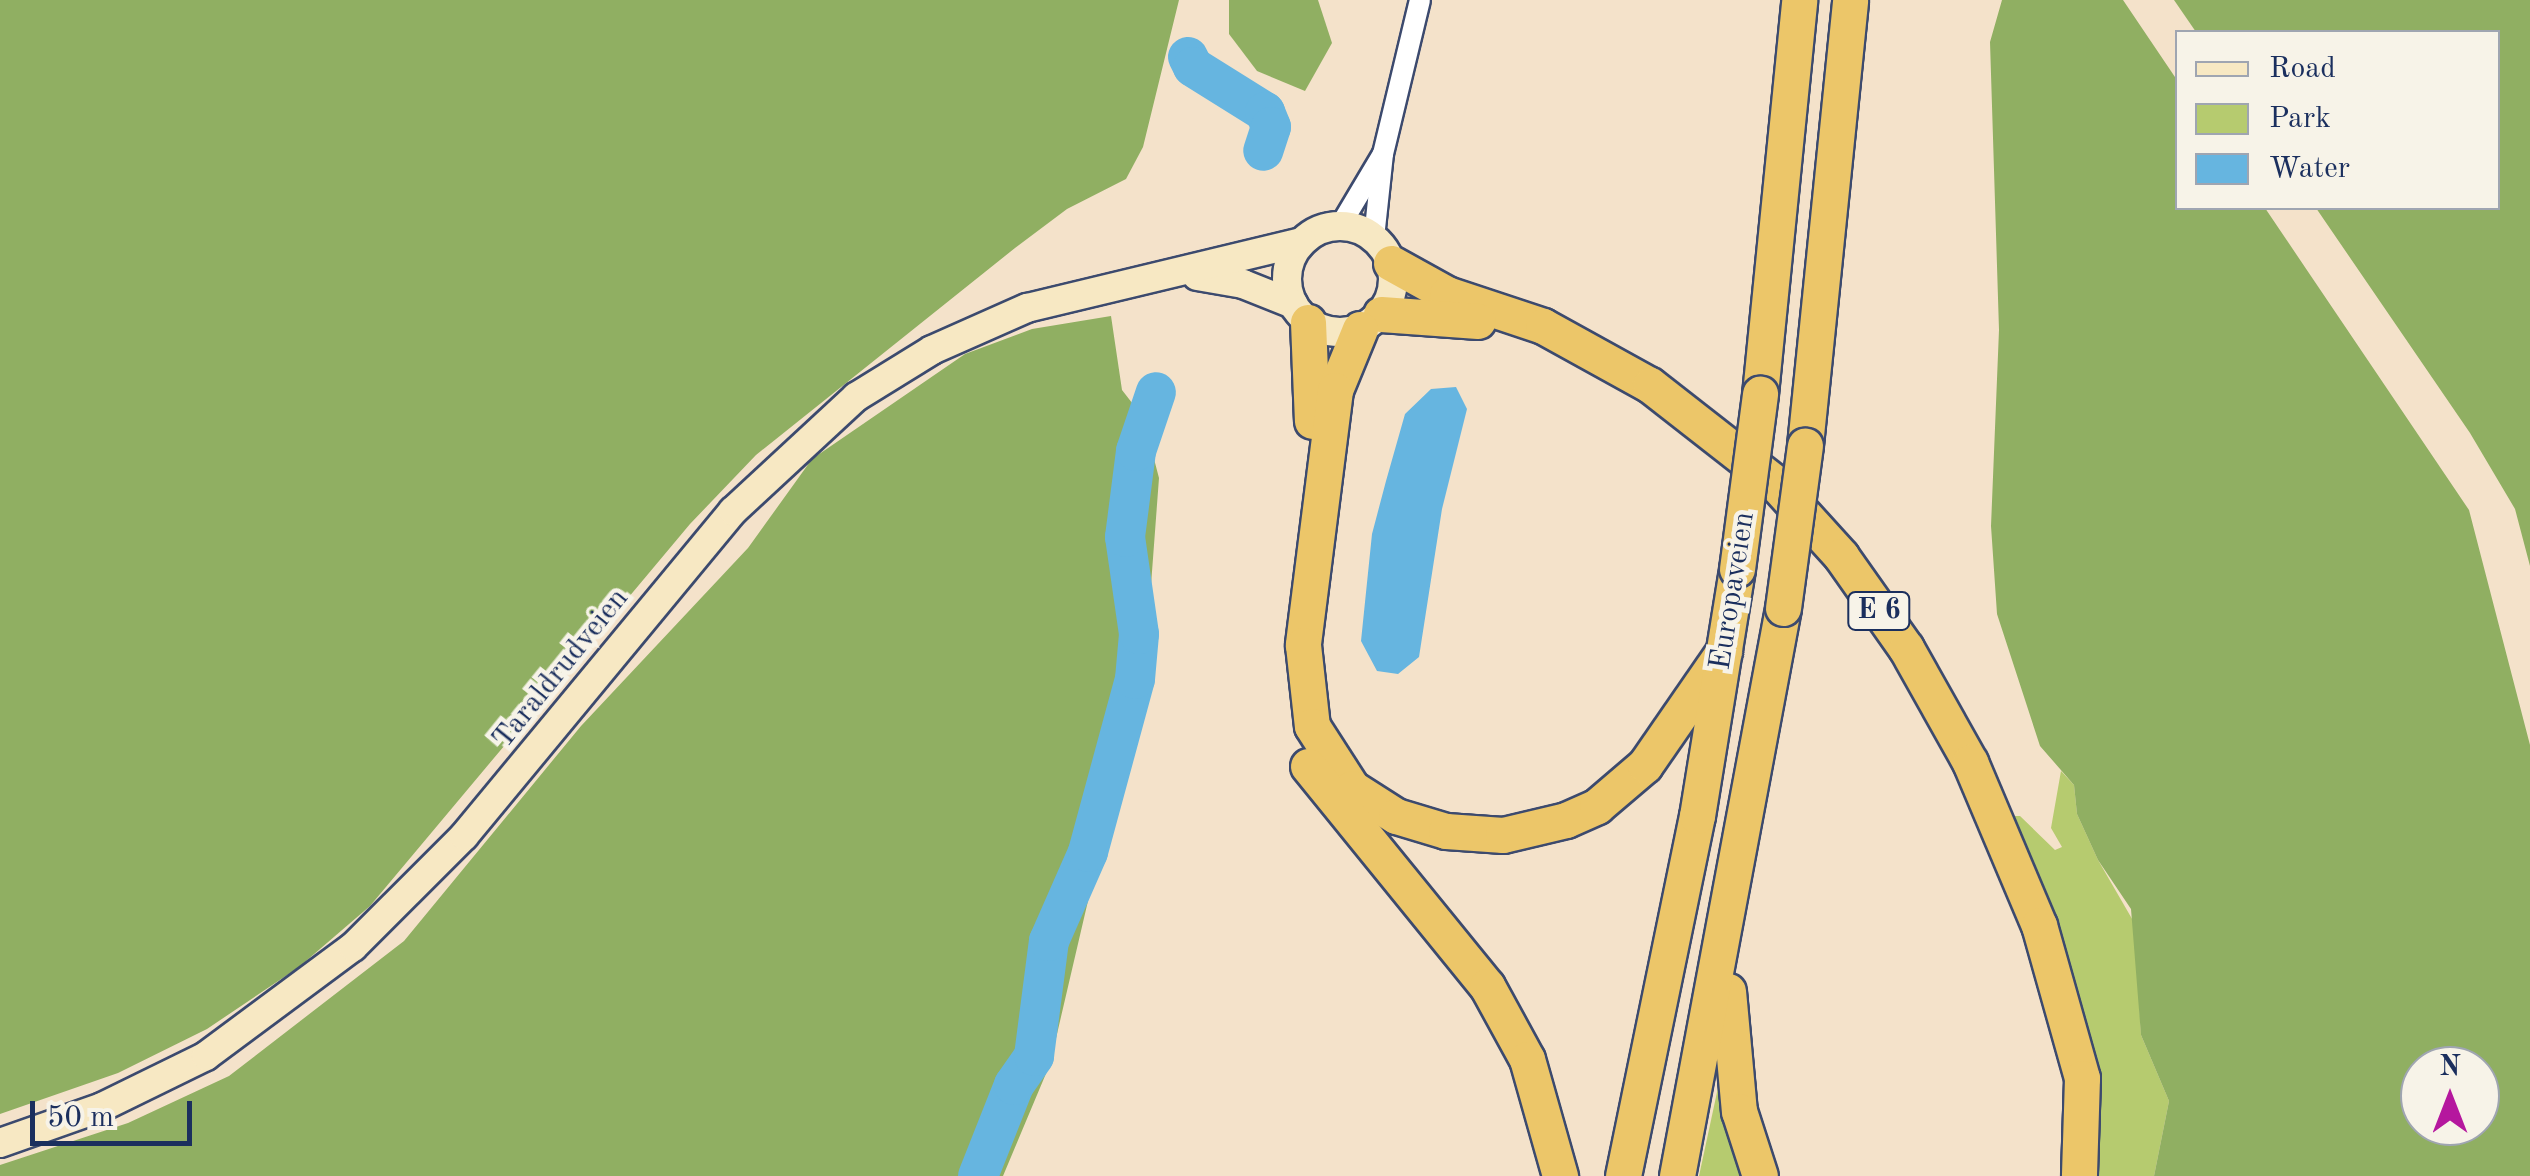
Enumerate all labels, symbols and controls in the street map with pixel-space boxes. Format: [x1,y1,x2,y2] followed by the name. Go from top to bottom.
[2175,30,2500,210] legend
[2269,54,2336,84] text: Road
[2269,104,2331,134] text: Park
[2269,154,2350,184] text: Water
[1703,509,1763,673] street label: Europaveien
[485,582,637,756] street label: Taraldrudveien
[1846,588,1912,634] road number: E 6
[2400,1046,2500,1146] north arrow
[2439,1054,2461,1082] text: N
[35,1081,198,1143] scale bar
[47,1103,114,1133] text: 50 m

